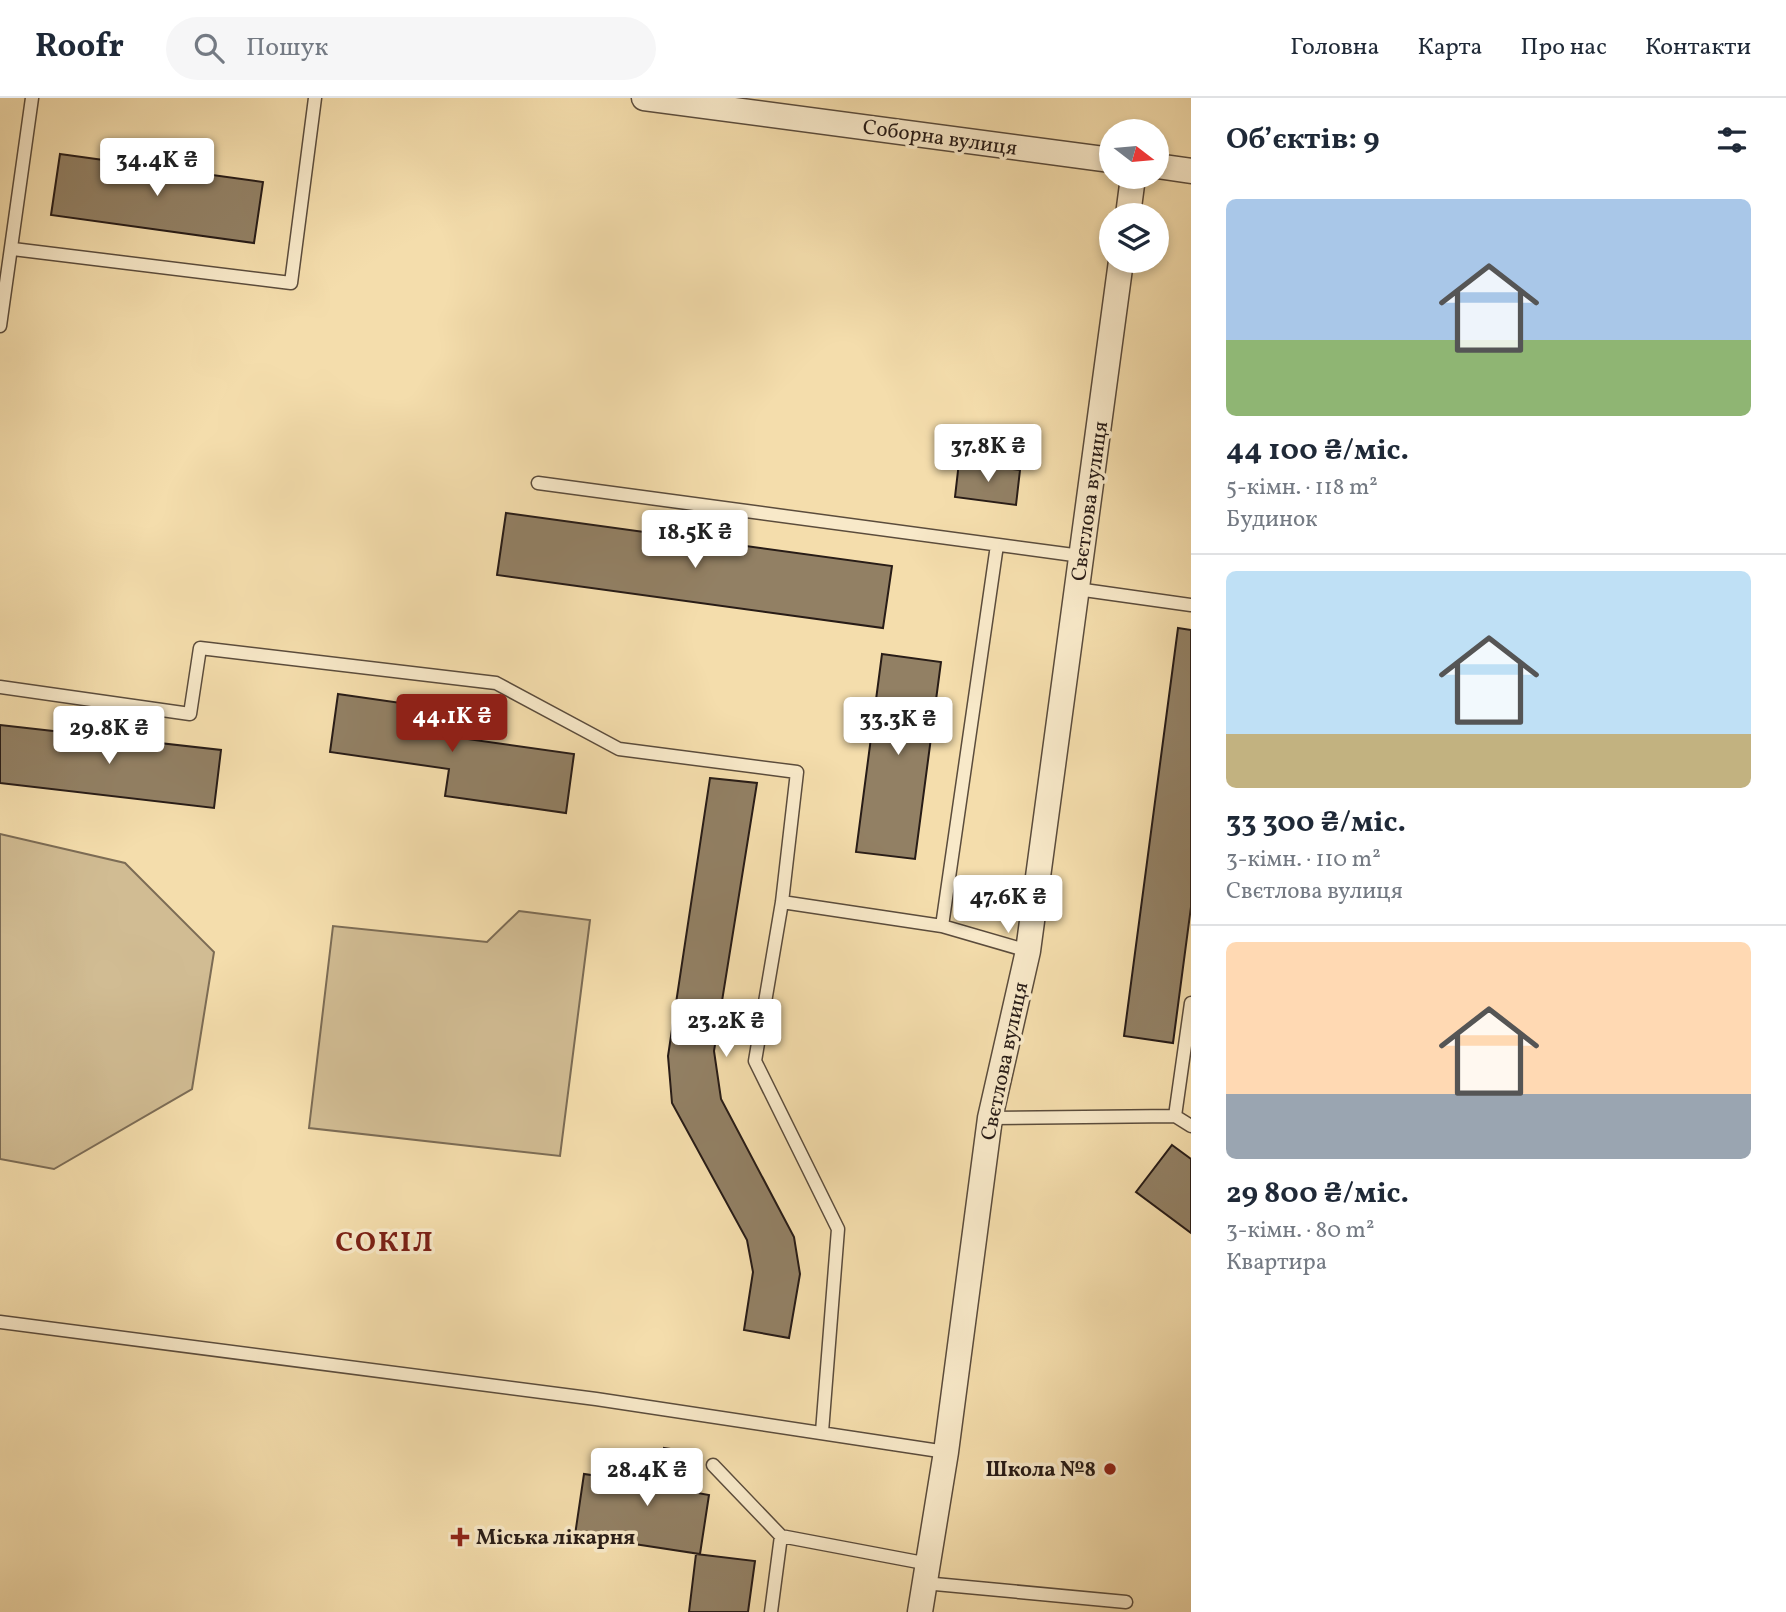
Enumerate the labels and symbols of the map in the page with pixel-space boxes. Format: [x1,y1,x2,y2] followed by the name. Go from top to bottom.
[861,113,1019,164] street label: Соборна вулиця
[1099,119,1169,189] north arrow
[92,139,222,198] pin: 34.4K ₴
[1065,419,1116,583] street label: Свєтлова вулиця
[923,424,1053,484] pin: 37.8K ₴
[630,510,760,570] pin: 18.5K ₴
[387,694,517,754] pin: 44.1K ₴
[833,698,963,757] pin: 33.3K ₴
[44,706,174,766] pin: 29.8K ₴
[943,876,1073,935] pin: 47.6K ₴
[975,979,1036,1143] street label: Свєтлова вулиця
[661,1000,791,1059] pin: 23.2K ₴
[335,1224,435,1263] district label: СОКІЛ
[582,1448,712,1508] pin: 28.4K ₴
[986,1456,1096,1485] place label: Школа №8
[1102,1461,1118,1477] marker: Школа №8
[476,1524,635,1553] place label: Міська лікарня
[450,1527,470,1547] marker: Міська лікарня

